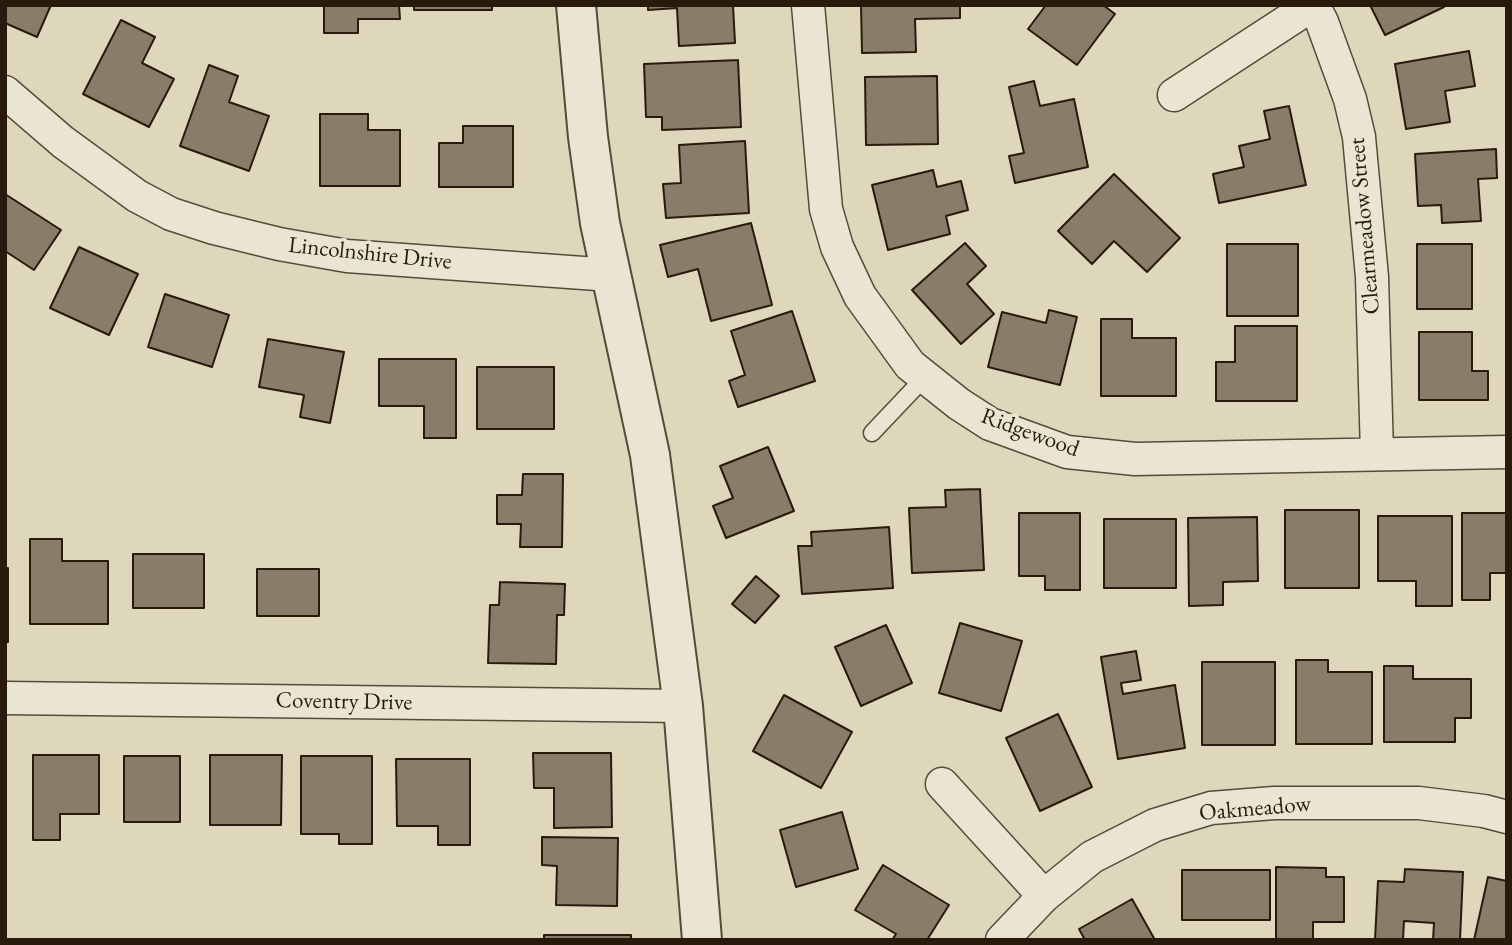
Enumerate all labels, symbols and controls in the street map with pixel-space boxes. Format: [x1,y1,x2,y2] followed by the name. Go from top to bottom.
[1344,136,1386,316] street label: Clearmeadow Street
[287,232,453,276] street label: Lincolnshire Drive
[977,403,1083,463] street label: Ridgewood
[275,687,413,717] street label: Coventry Drive
[1198,790,1312,828] street label: Oakmeadow

